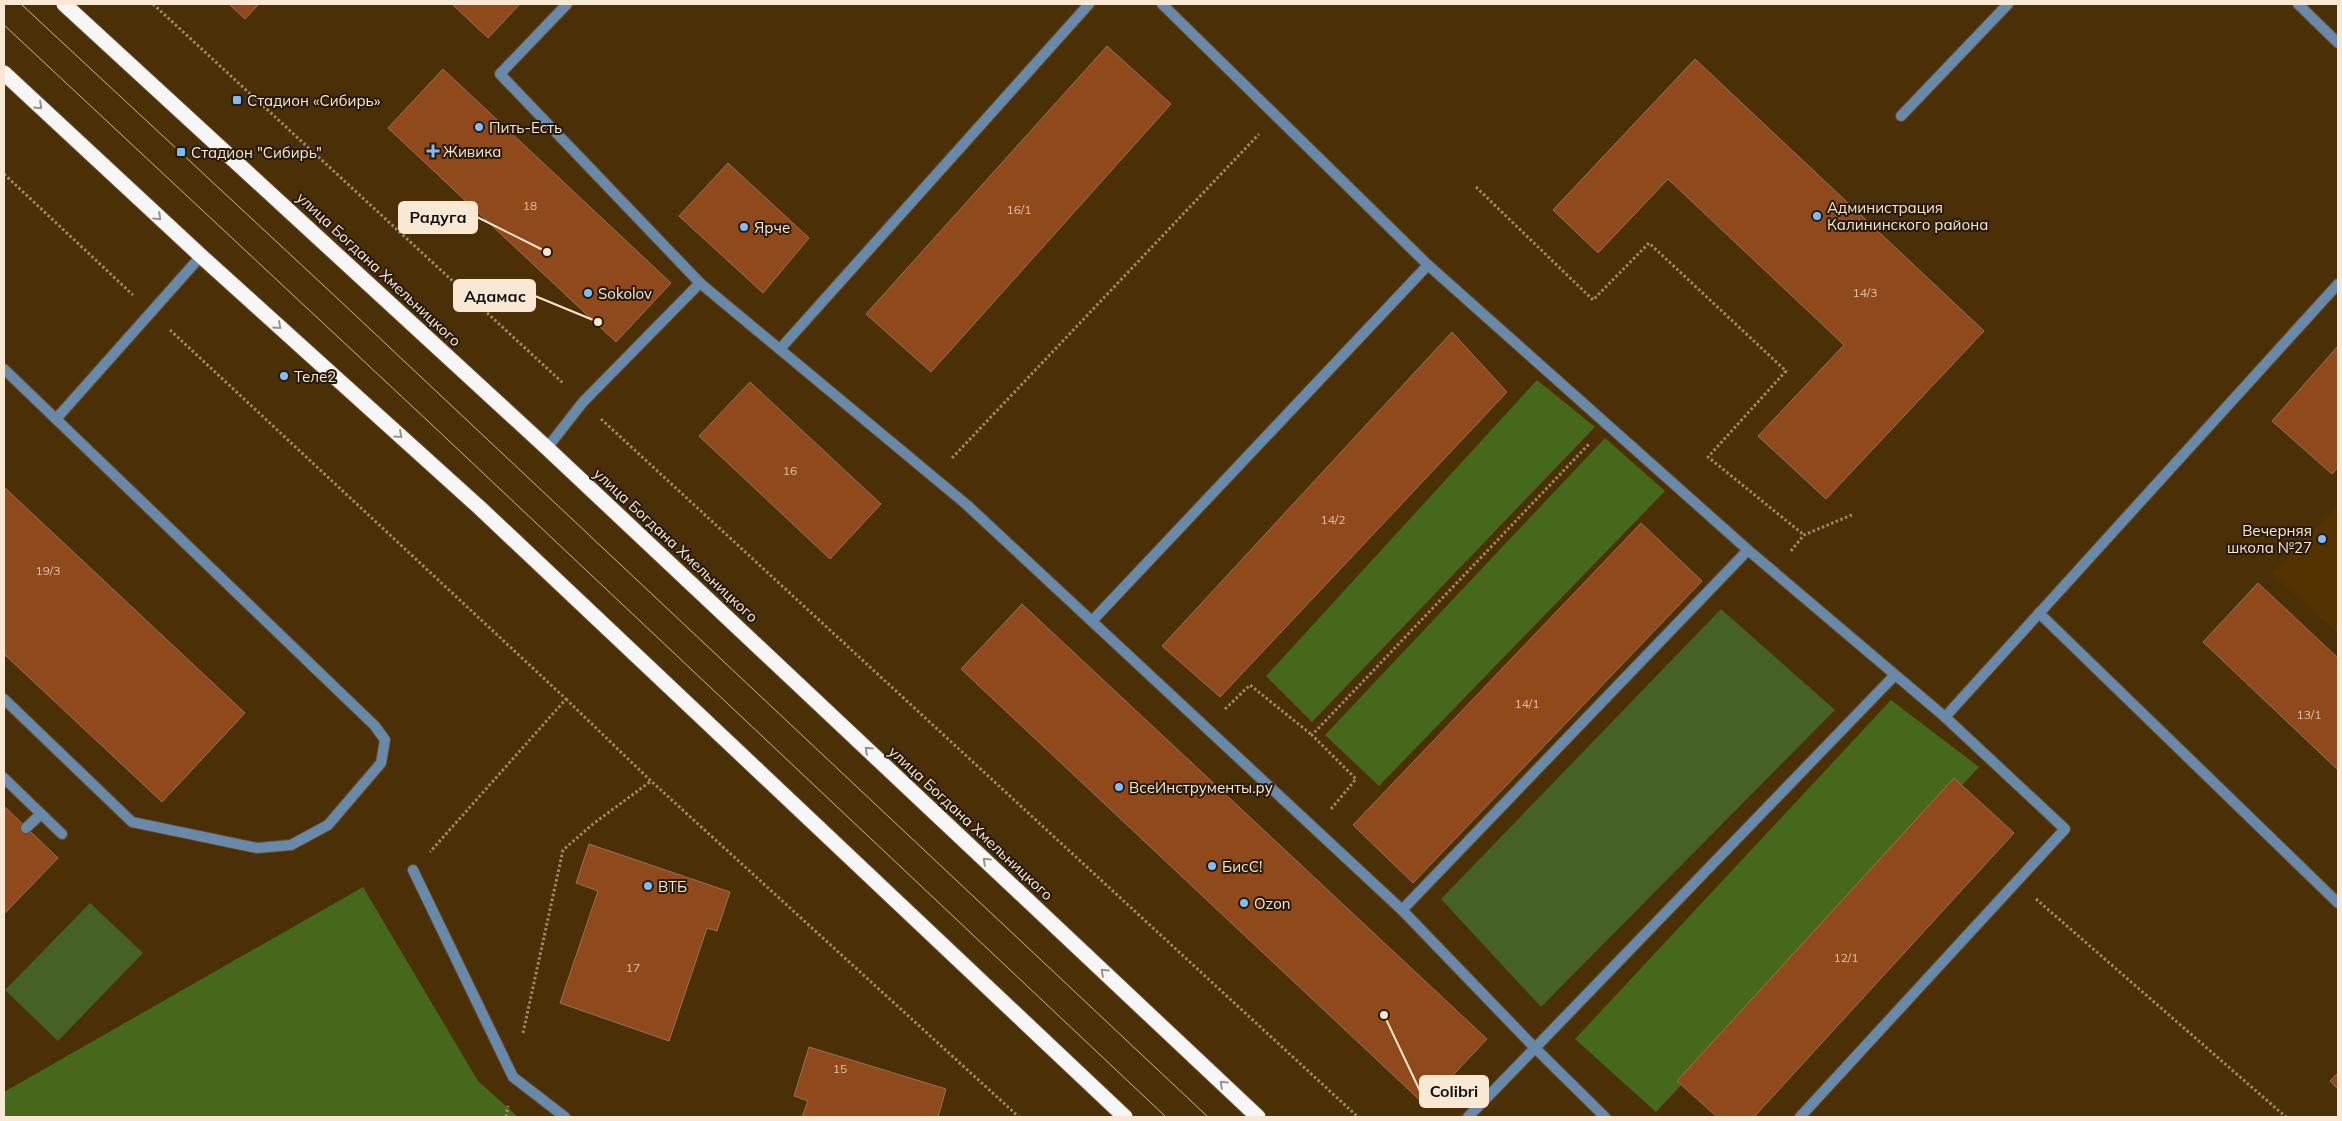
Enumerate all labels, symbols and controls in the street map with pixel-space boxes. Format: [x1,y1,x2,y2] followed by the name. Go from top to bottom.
[247,91,381,110] place label: Стадион «Сибирь»
[231,94,243,106] marker: Стадион «Сибирь»
[34,100,43,109] one-way arrow
[489,118,562,137] place label: Пить-Есть
[473,121,485,133] marker: Пить-Есть
[443,142,501,161] place label: Живика
[191,143,322,162] place label: Стадион "Сибирь"
[427,145,439,157] marker: Живика
[175,146,187,158] marker: Стадион "Сибирь"
[293,188,465,350] street label: улица Богдана Хмельницкого
[523,198,537,213] house number: 18
[1827,198,1988,234] place label: Администрация Калининского района
[399,202,477,233] callout: Радуга
[1006,202,1032,217] house number: 16/1
[409,207,467,227] text: Радуга
[1811,210,1823,222] marker: Администрация Калининского района
[153,211,162,220] one-way arrow
[754,218,790,237] place label: Ярче
[738,221,750,233] marker: Ярче
[454,280,535,311] callout: Адамас
[598,284,652,303] place label: Sokolov
[1852,285,1878,300] house number: 14/3
[464,286,526,306] text: Адамас
[582,287,594,299] marker: Sokolov
[273,320,282,329] one-way arrow
[294,367,336,386] place label: Теле2
[278,370,290,382] marker: Теле2
[393,429,402,438] one-way arrow
[783,463,797,478] house number: 16
[590,464,762,626] street label: улица Богдана Хмельницкого
[1320,512,1346,527] house number: 14/2
[2227,521,2312,557] place label: Вечерняя школа №27
[2316,533,2328,545] marker: Вечерняя школа №27
[35,563,61,578] house number: 19/3
[1514,696,1540,711] house number: 14/1
[2296,707,2322,722] house number: 13/1
[885,742,1057,904] street label: улица Богдана Хмельницкого
[864,747,873,756] one-way arrow
[1129,778,1273,797] place label: ВсеИнструменты.ру
[1113,781,1125,793] marker: ВсеИнструменты.ру
[1222,857,1262,876] place label: БисС!
[983,858,992,867] one-way arrow
[1206,860,1218,872] marker: БисС!
[658,877,687,896] place label: ВТБ
[642,880,654,892] marker: ВТБ
[1254,894,1291,913] place label: Ozon
[1238,897,1250,909] marker: Ozon
[1833,950,1859,965] house number: 12/1
[626,960,640,975] house number: 17
[1101,969,1110,978] one-way arrow
[833,1061,847,1076] house number: 15
[1420,1076,1488,1107] callout: Colibri
[1219,1081,1228,1090] one-way arrow
[1430,1081,1478,1101] text: Colibri

